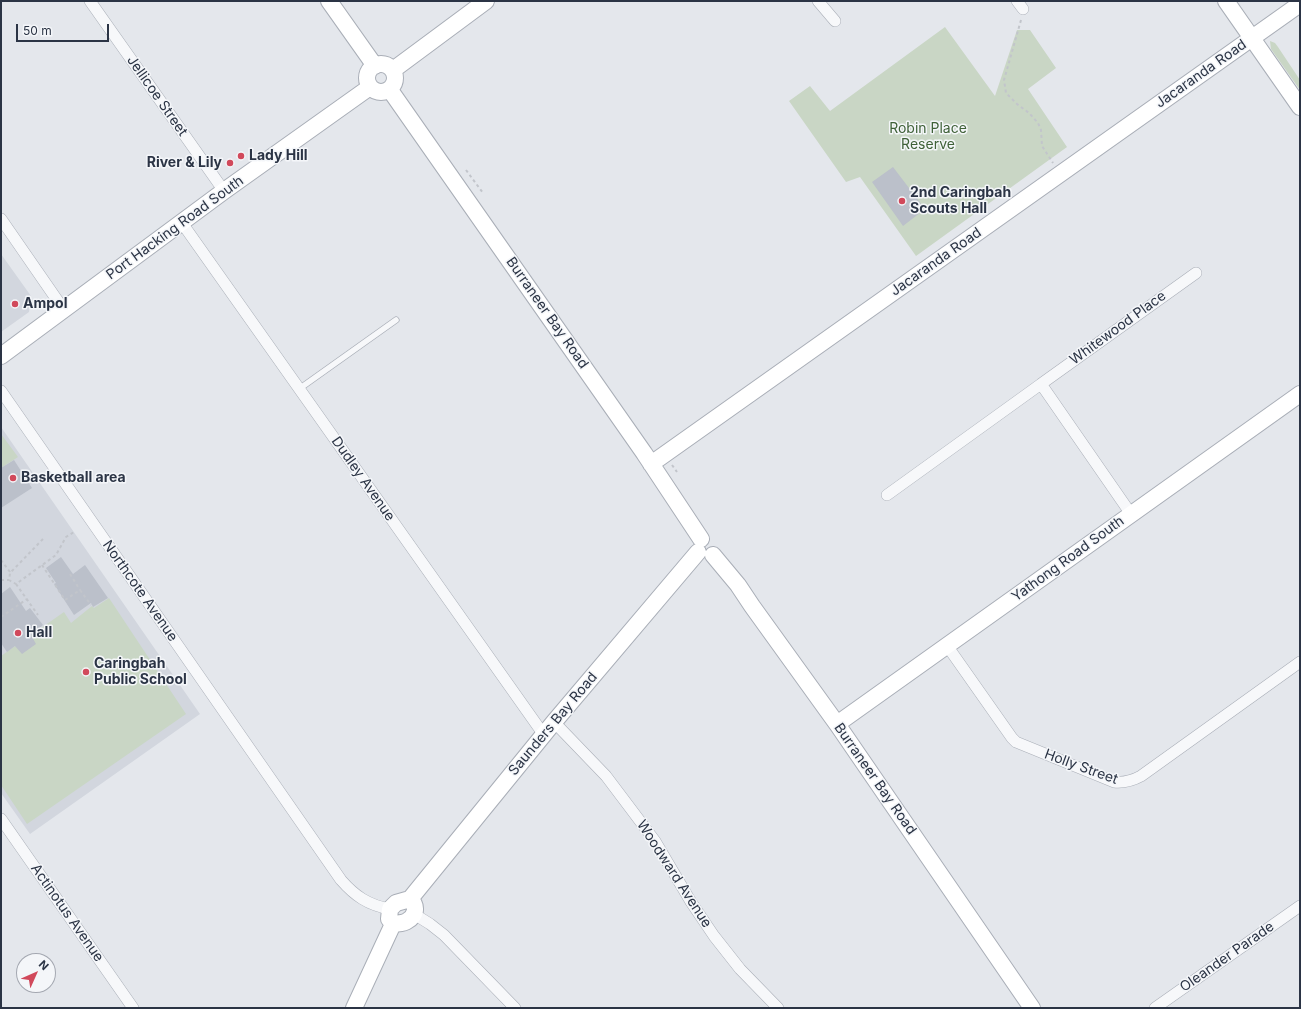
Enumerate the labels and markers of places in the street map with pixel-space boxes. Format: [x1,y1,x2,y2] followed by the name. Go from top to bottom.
[249,148,308,164] place label: Lady Hill
[236,151,246,161] marker: Lady Hill
[147,155,222,171] place label: River & Lily
[225,158,235,168] marker: River & Lily
[910,185,1011,218] place label: 2nd Caringbah Scouts Hall
[897,196,907,206] marker: 2nd Caringbah Scouts Hall
[23,296,67,312] place label: Ampol
[10,299,20,309] marker: Ampol
[21,470,126,486] place label: Basketball area
[8,473,18,483] marker: Basketball area
[26,625,52,641] place label: Hall
[13,628,23,638] marker: Hall
[94,656,187,688] place label: Caringbah Public School
[81,667,91,677] marker: Caringbah Public School

